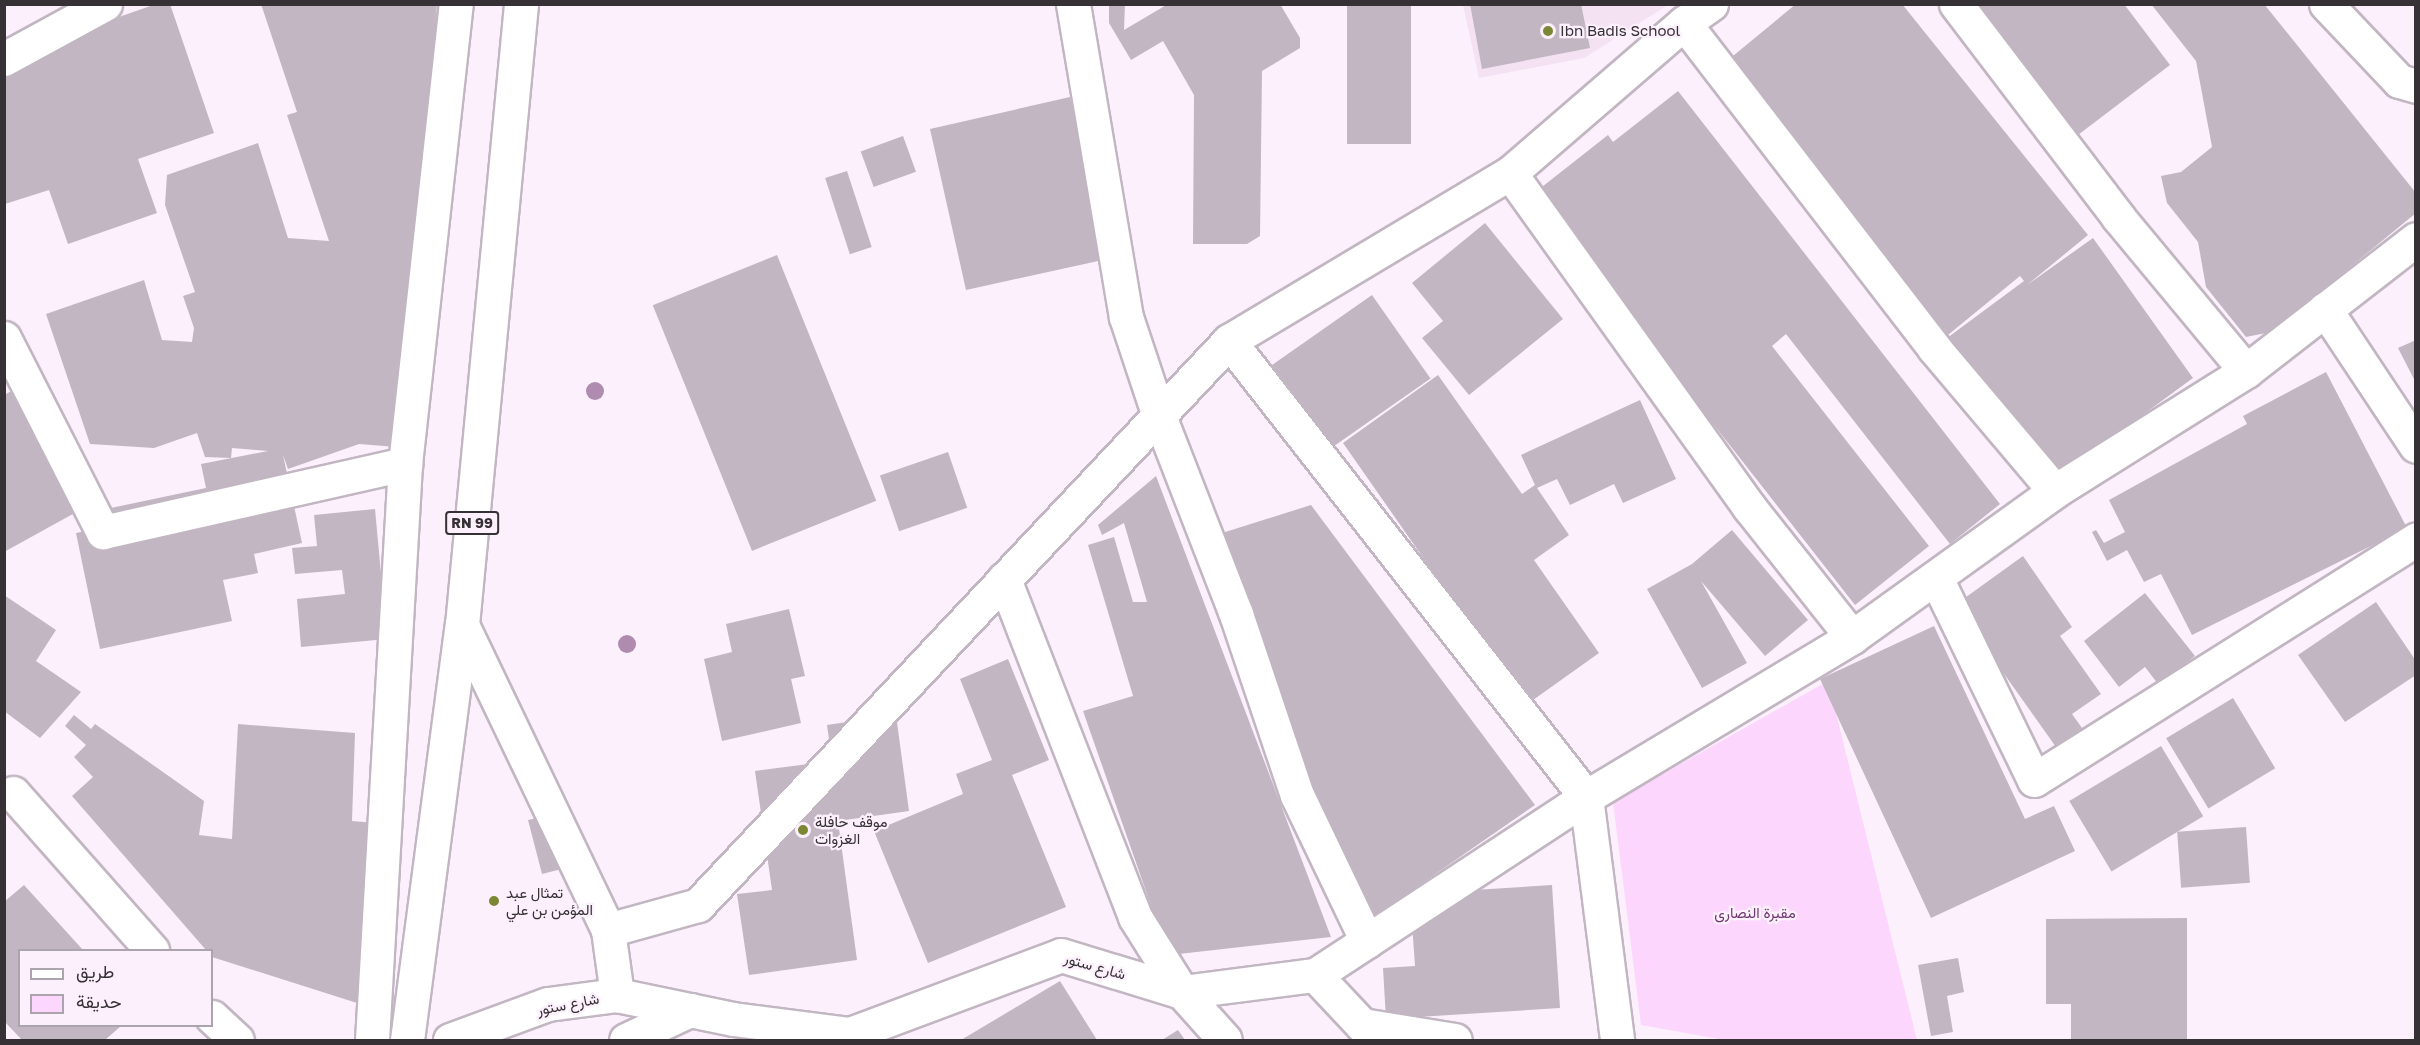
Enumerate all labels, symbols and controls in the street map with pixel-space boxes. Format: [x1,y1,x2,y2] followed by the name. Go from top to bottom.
[1560,22,1680,40] place label: Ibn Badis School
[1541,24,1555,38] marker: Ibn Badis School
[445,512,499,534] road number: RN 99
[815,812,888,847] place label: موقف حافلة الغزوات
[796,823,810,837] marker: موقف حافلة الغزوات
[506,883,593,918] place label: تمثال عبد المؤمن بن علي
[487,894,501,908] marker: تمثال عبد المؤمن بن علي
[1714,904,1796,922] park label: مقبرة النصارى
[18,949,213,1027] legend
[1062,949,1128,983] street label: شارع ستور
[76,960,114,982] text: طريق
[535,989,601,1019] street label: شارع ستور
[76,990,122,1012] text: حديقة

